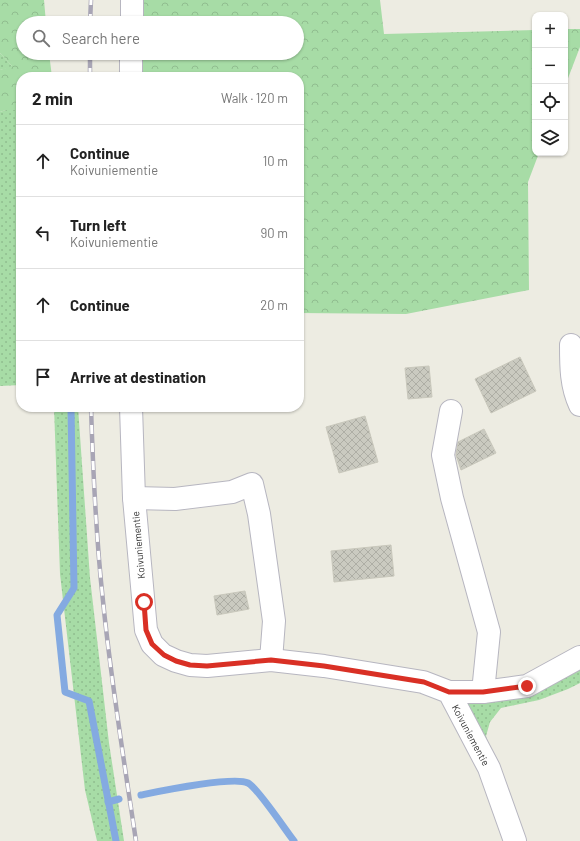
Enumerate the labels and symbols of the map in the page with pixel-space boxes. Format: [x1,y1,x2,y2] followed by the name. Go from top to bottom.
[129,511,147,579] street label: Koivuniementie
[135,593,153,611] route start
[518,677,536,695] route end
[450,702,492,768] street label: Koivuniementie

